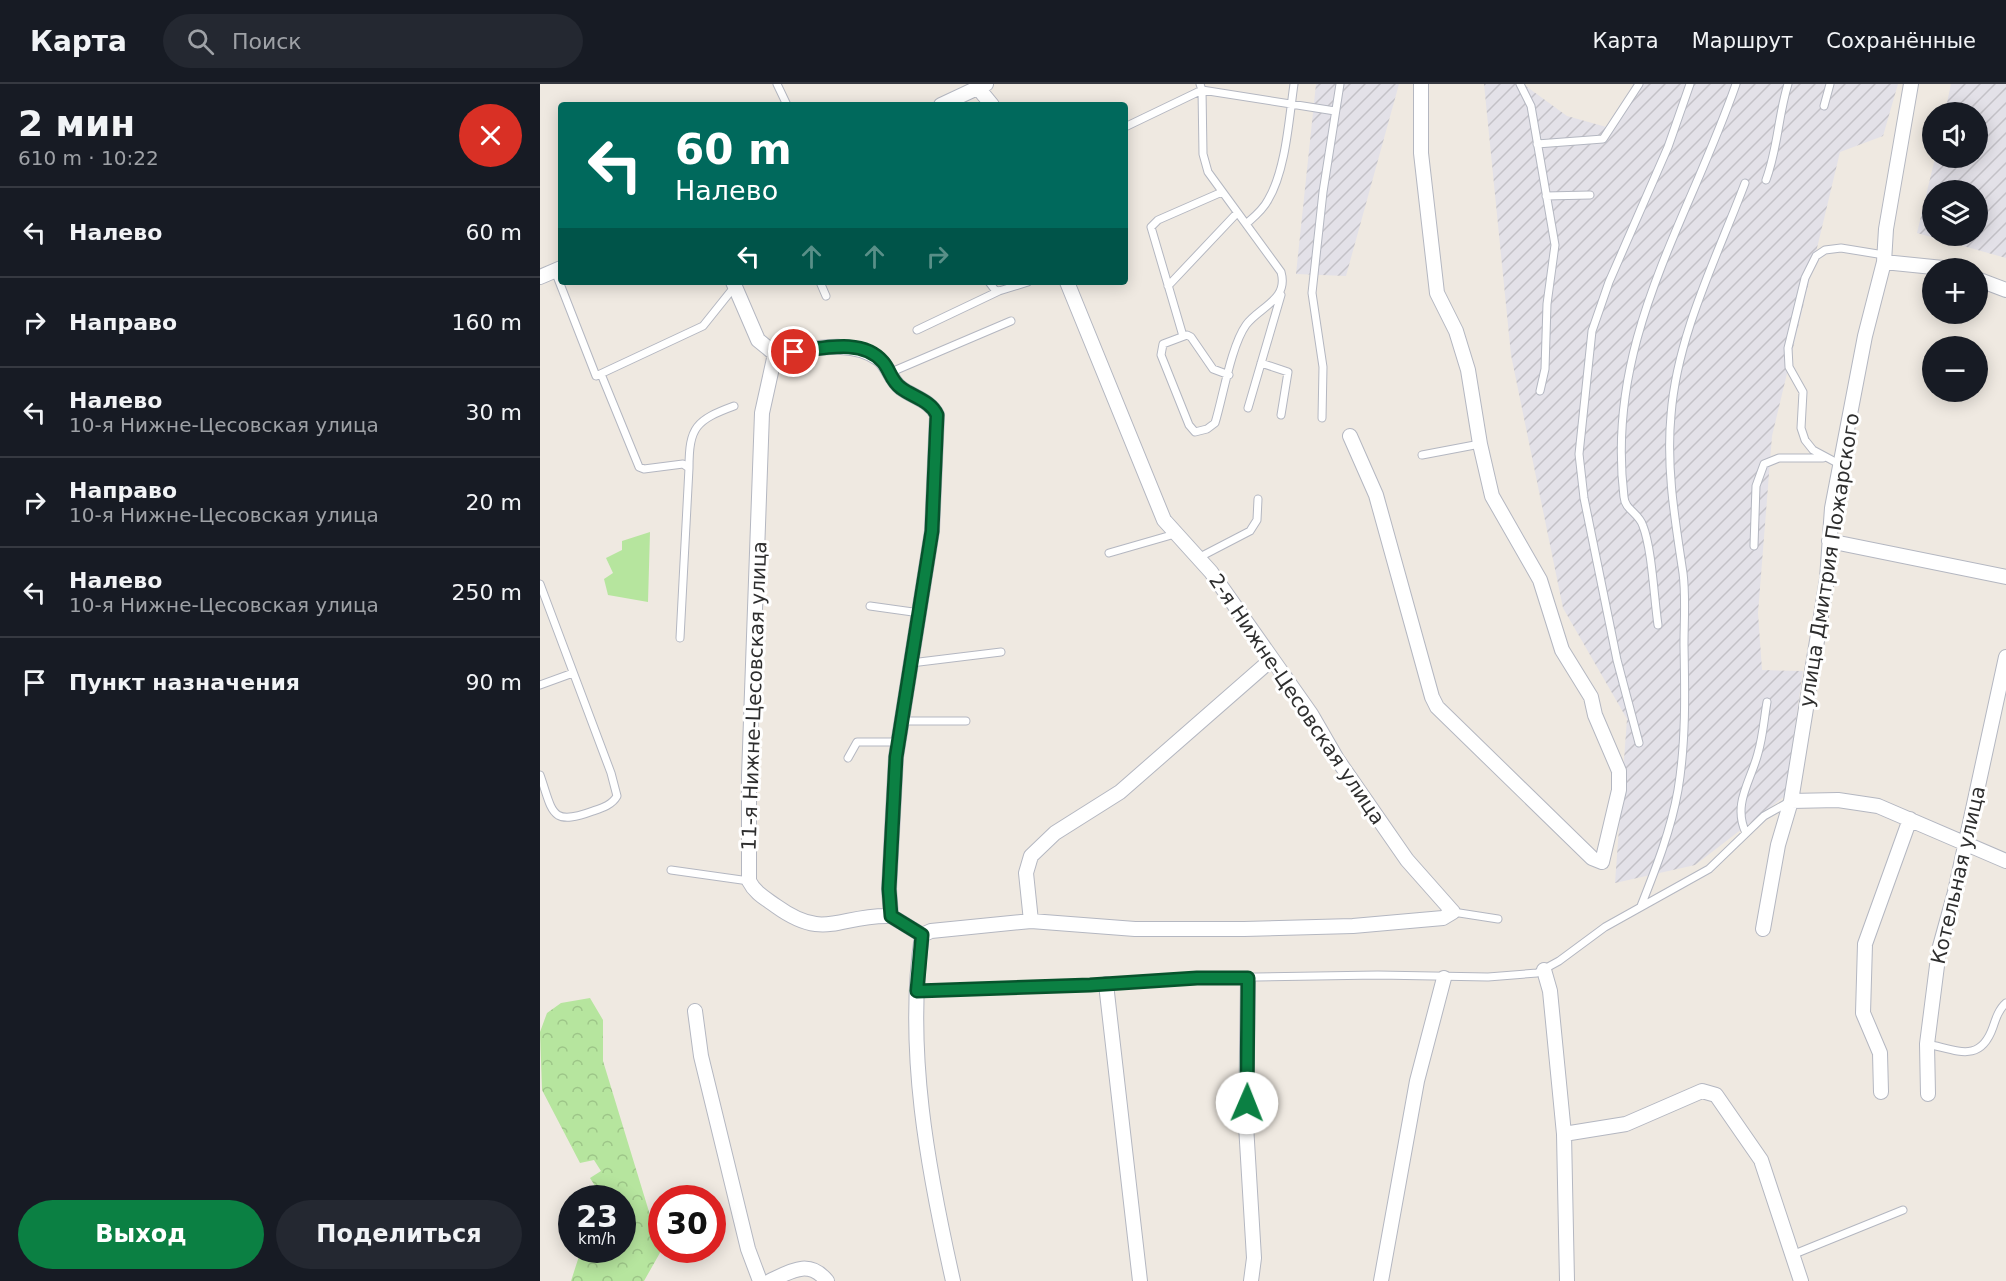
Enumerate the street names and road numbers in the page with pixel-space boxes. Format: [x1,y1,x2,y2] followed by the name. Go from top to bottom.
[1794,411,1864,709] street label: улица Дмитрия Пожарского
[737,541,771,851] street label: 11-я Нижне-Цесовская улица
[1204,569,1390,829] street label: 2-я Нижне-Цесовская улица
[1926,784,1990,966] street label: Котельная улица

